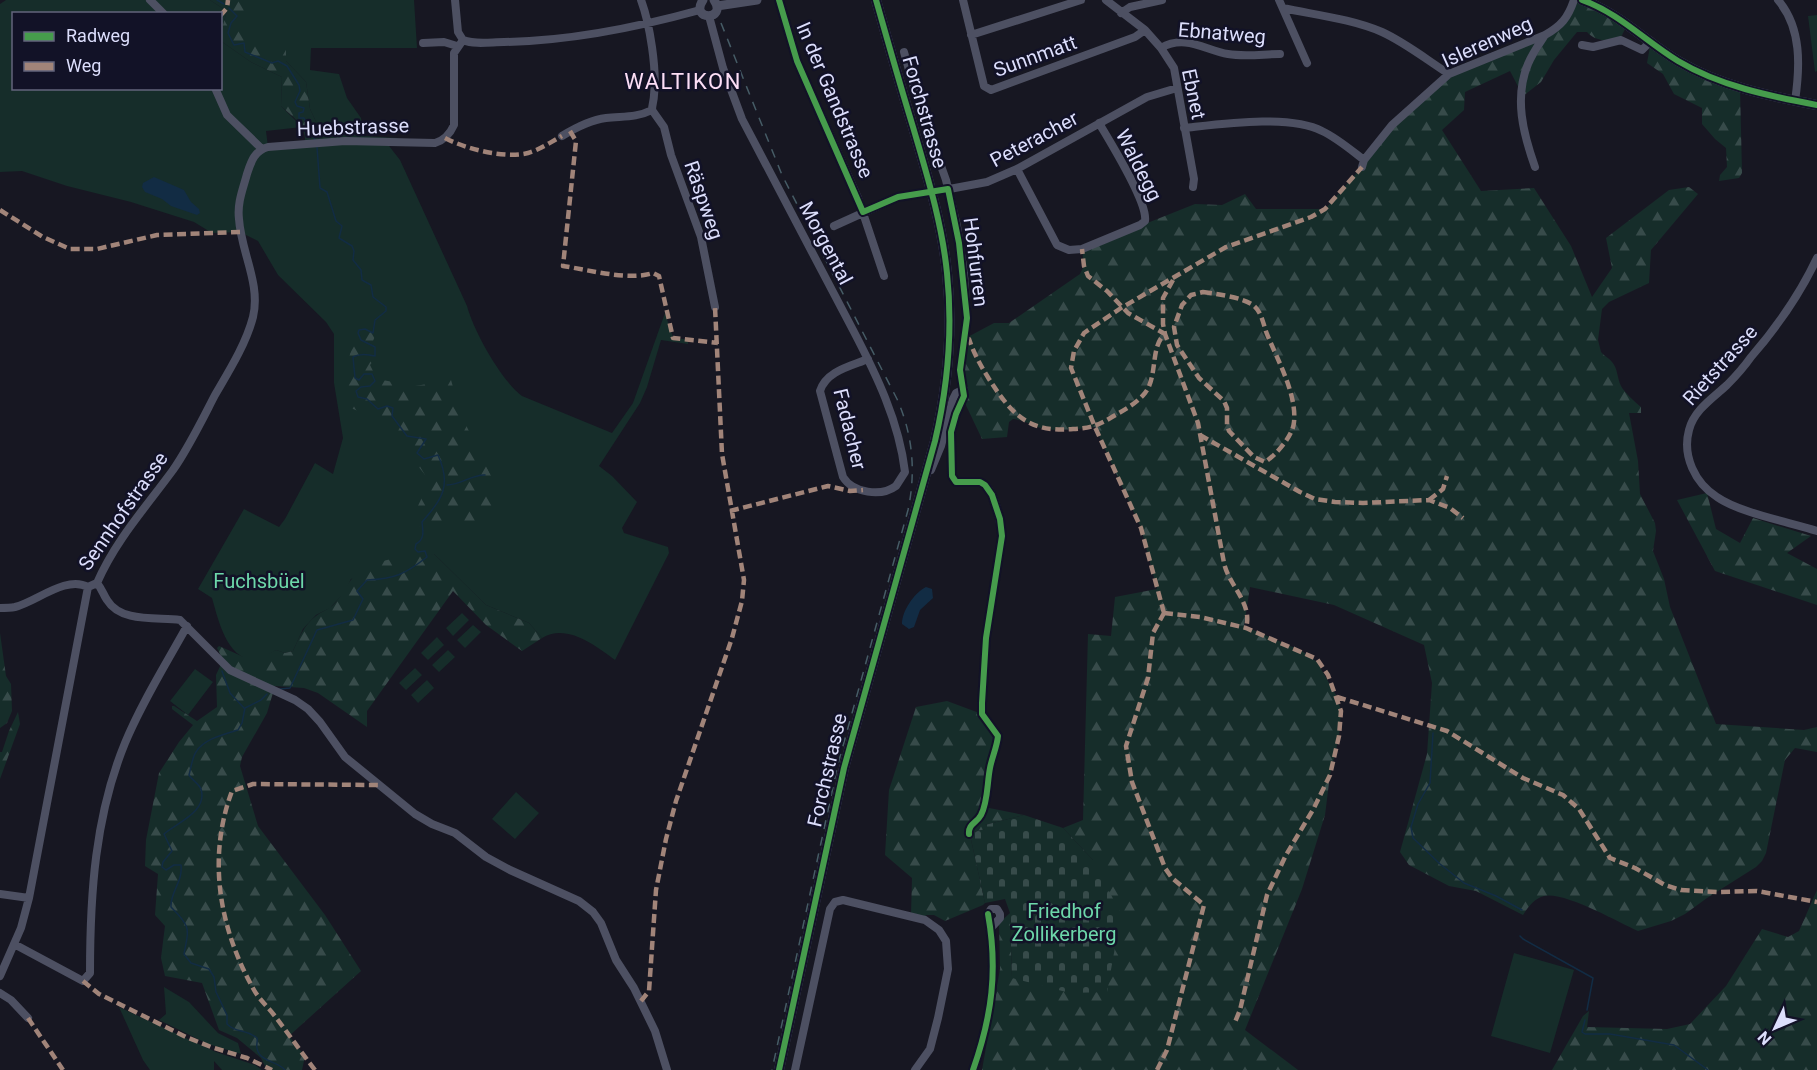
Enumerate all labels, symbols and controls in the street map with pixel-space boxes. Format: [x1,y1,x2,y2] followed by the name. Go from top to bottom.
[1438,11,1536,73] street label: Islerenweg
[12,12,222,90] legend
[1177,17,1267,49] street label: Ebnatweg
[791,18,879,182] street label: In der Gandstrasse
[66,25,130,46] text: Radweg
[990,30,1080,82] street label: Sunnmatt
[898,53,952,171] street label: Forchstrasse
[66,55,101,76] text: Weg
[1177,67,1211,121] street label: Ebnet
[624,69,742,94] district label: WALTIKON
[986,106,1082,172] street label: Peteracher
[296,113,410,141] street label: Huebstrasse
[1111,125,1167,205] street label: Waldegg
[679,158,729,242] street label: Räspweg
[794,197,858,289] street label: Morgental
[959,216,993,308] street label: Hohfurren
[1678,320,1762,410] street label: Rietstrasse
[828,386,872,472] street label: Fadacher
[73,447,173,575] street label: Sennhofstrasse
[213,569,305,593] park label: Fuchsbüel
[802,711,852,829] street label: Forchstrasse
[1012,899,1116,946] park label: Friedhof Zollikerberg
[1745,998,1805,1058] north arrow
[1754,1027,1775,1049] text: N

